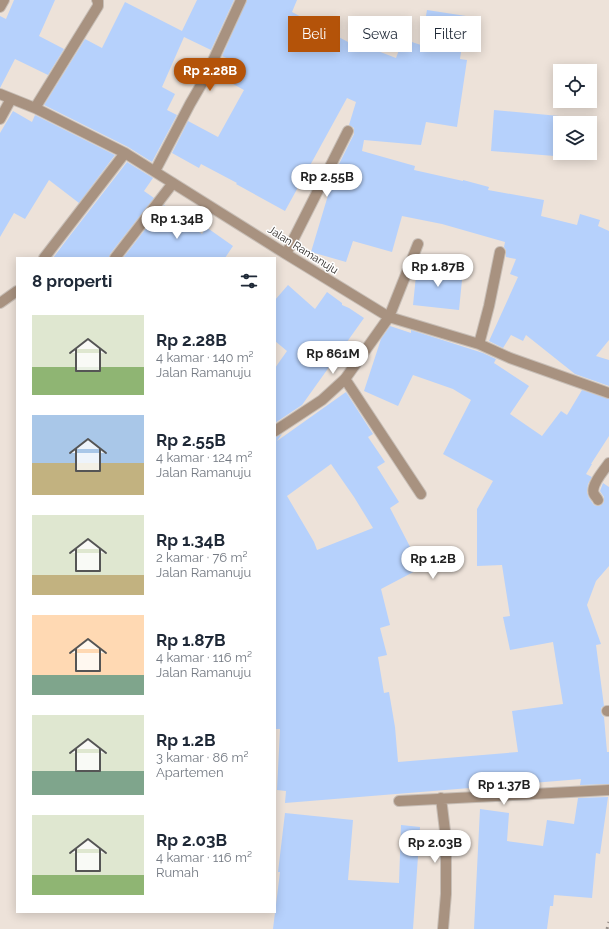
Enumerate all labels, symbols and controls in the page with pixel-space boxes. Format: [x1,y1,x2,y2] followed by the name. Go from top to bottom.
[288,16,340,52] chip: Beli
[348,16,412,52] chip: Sewa
[420,16,481,52] chip: Filter
[169,58,251,92] pin: Rp 2.28B
[183,63,237,78] text: Rp 2.28B
[553,64,597,160] map controls
[553,64,597,108] button: locate
[553,116,597,160] button: layers
[286,164,368,198] pin: Rp 2.55B
[300,169,354,184] text: Rp 2.55B
[136,206,218,240] pin: Rp 1.34B
[151,211,203,226] text: Rp 1.34B
[265,223,341,277] street label: Jalan Ramanuju
[397,254,479,288] pin: Rp 1.87B
[411,259,465,274] text: Rp 1.87B
[238,270,260,292] icon: filters
[32,271,112,291] text: 8 properti
[156,330,227,350] text: Rp 2.28B
[64,331,112,379] icon: home
[296,341,370,375] pin: Rp 861M
[306,346,360,361] text: Rp 861M
[156,350,254,365] text: 4 kamar · 140 m²
[156,365,251,380] text: Jalan Ramanuju
[156,430,226,450] text: Rp 2.55B
[64,431,112,479] icon: home
[156,450,252,465] text: 4 kamar · 124 m²
[156,465,251,480] text: Jalan Ramanuju
[156,530,225,550] text: Rp 1.34B
[64,531,112,579] icon: home
[396,546,470,580] pin: Rp 1.2B
[156,550,248,565] text: 2 kamar · 76 m²
[410,551,456,566] text: Rp 1.2B
[156,565,251,580] text: Jalan Ramanuju
[156,630,226,650] text: Rp 1.87B
[64,631,112,679] icon: home
[156,650,252,665] text: 4 kamar · 116 m²
[156,665,251,680] text: Jalan Ramanuju
[156,730,215,750] text: Rp 1.2B
[64,731,112,779] icon: home
[156,750,248,765] text: 3 kamar · 86 m²
[156,765,224,780] text: Apartemen
[463,772,545,806] pin: Rp 1.37B
[478,777,530,792] text: Rp 1.37B
[156,830,227,850] text: Rp 2.03B
[394,830,476,864] pin: Rp 2.03B
[64,831,112,879] icon: home
[408,835,462,850] text: Rp 2.03B
[156,850,252,865] text: 4 kamar · 116 m²
[156,865,199,880] text: Rumah

